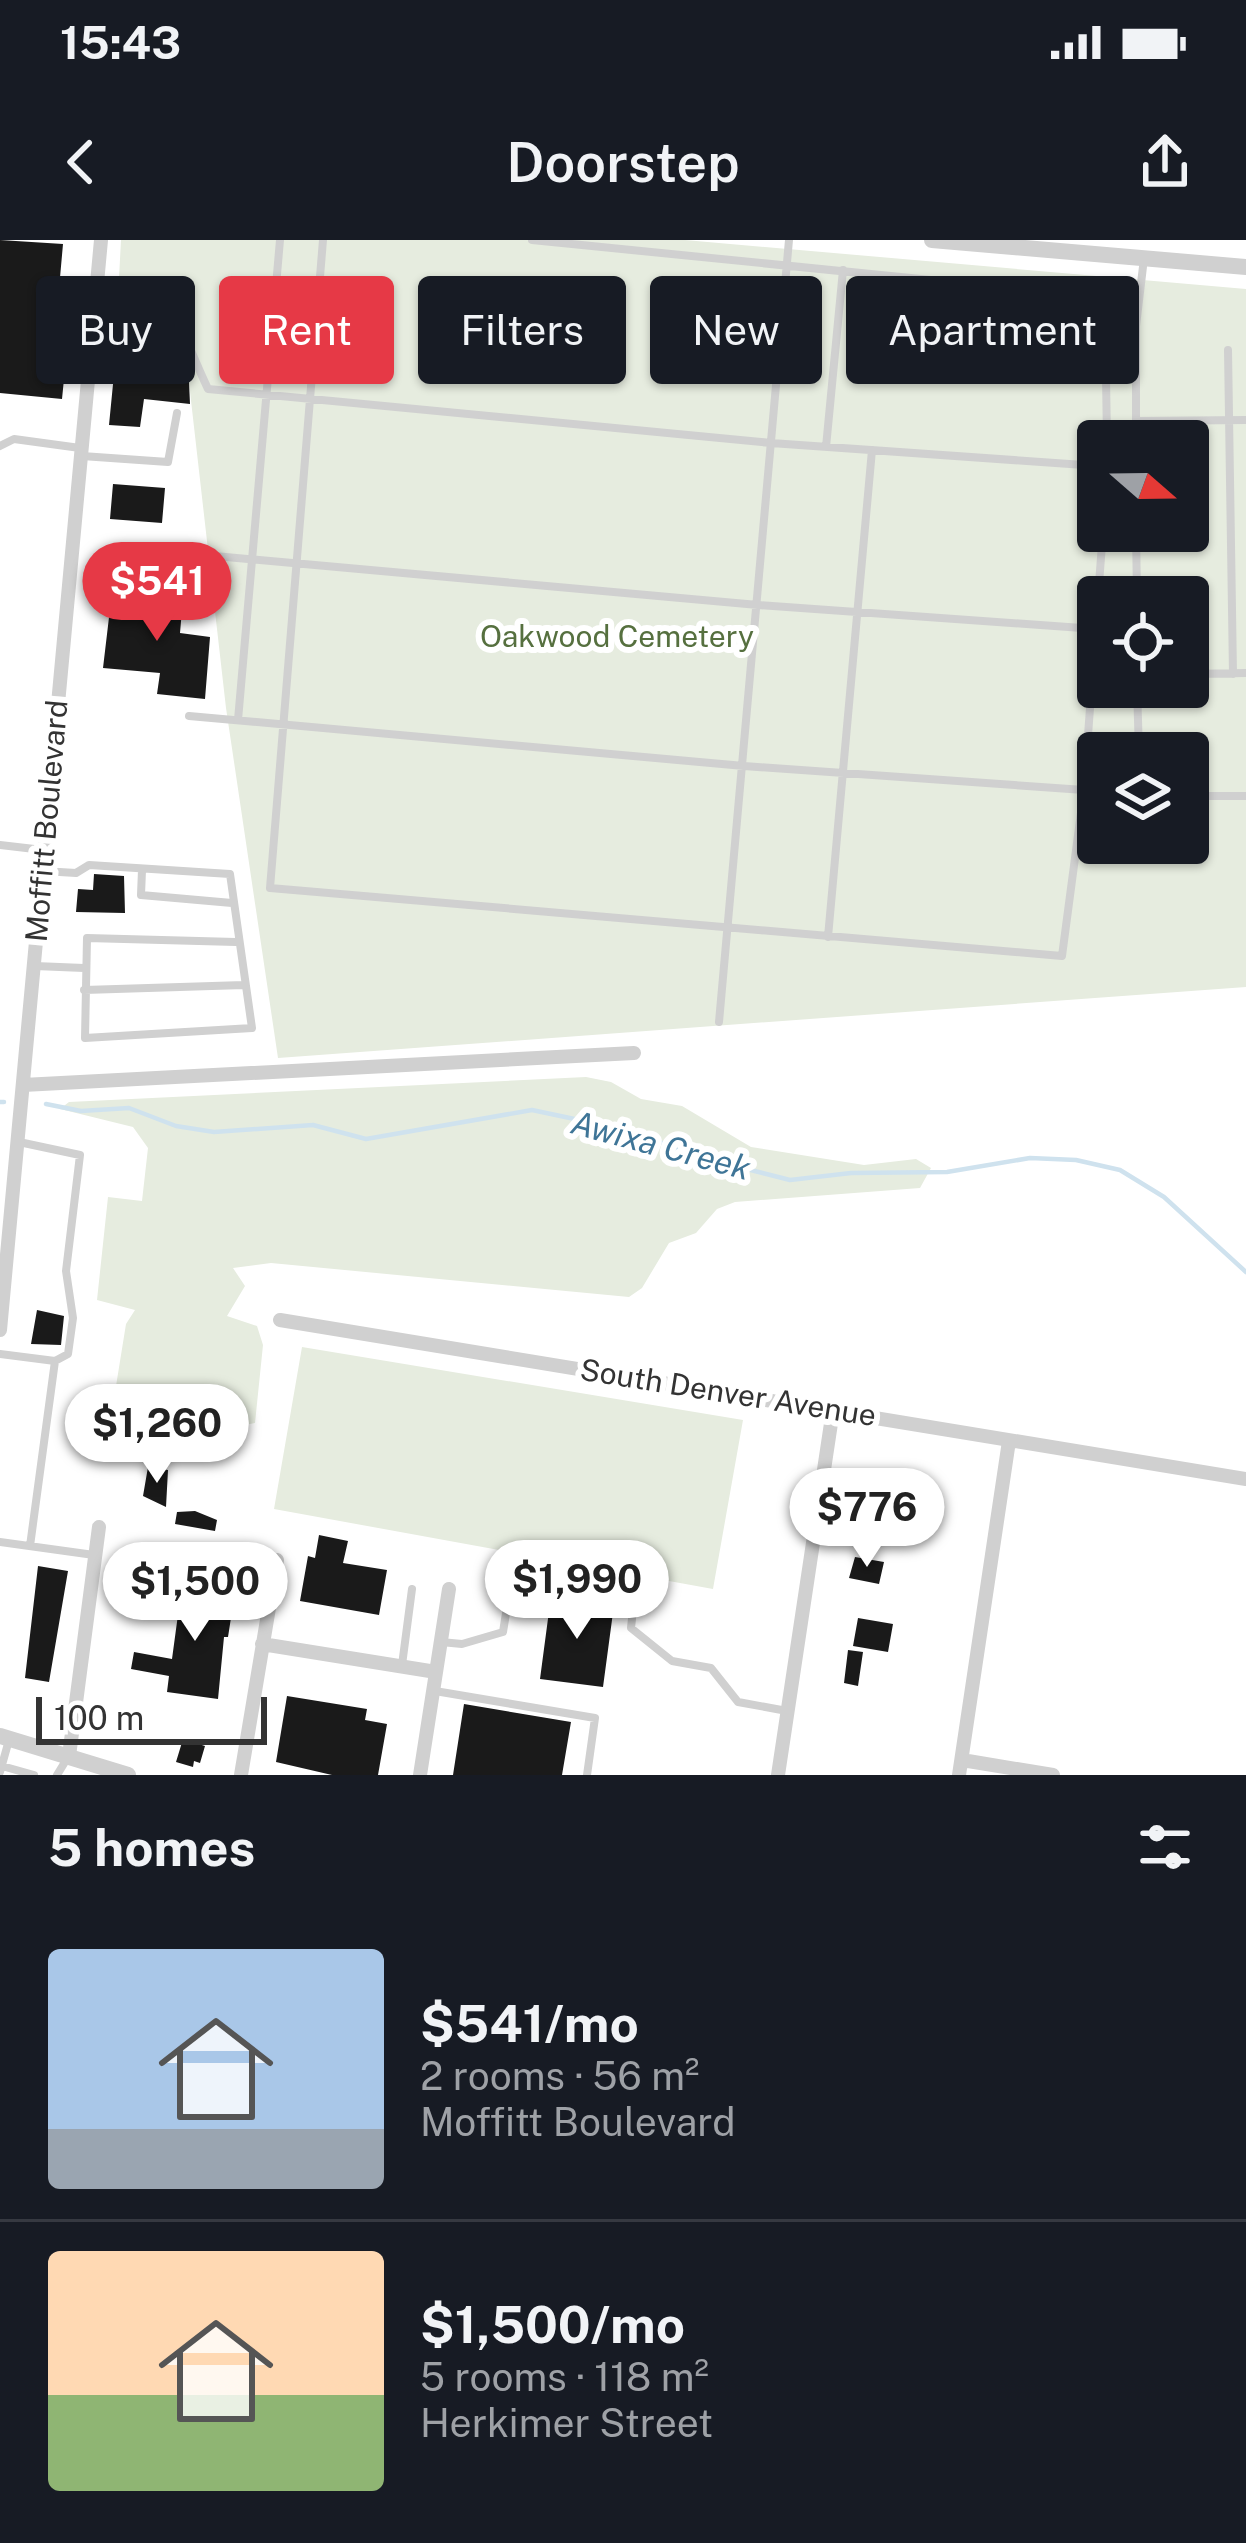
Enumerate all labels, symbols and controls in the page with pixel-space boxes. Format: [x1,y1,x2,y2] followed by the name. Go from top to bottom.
[60,16,181,69] text: 15:43
[48,129,114,195] icon: back
[1132,129,1198,195] icon: share
[506,131,740,194] text: Doorstep
[36,276,195,384] chip: Buy
[219,276,394,384] chip: Rent
[418,276,626,384] chip: Filters
[650,276,822,384] chip: New
[846,276,1139,384] chip: Apartment
[1077,420,1209,552] north arrow
[1077,420,1209,864] map controls
[86,542,228,644] pin: $541
[109,558,205,604] text: $541
[1077,576,1209,708] button: locate
[480,618,754,654] park label: Oakwood Cemetery
[17,698,75,943] street label: Moffitt Boulevard
[1077,732,1209,864] button: layers
[567,1103,755,1187] water label: Awixa Creek
[578,1351,879,1433] street label: South Denver Avenue
[59,1384,255,1486] pin: $1,260
[92,1400,222,1446] text: $1,260
[796,1468,938,1570] pin: $776
[816,1484,918,1530] text: $776
[479,1540,675,1642] pin: $1,990
[97,1542,293,1644] pin: $1,500
[512,1556,642,1602] text: $1,990
[130,1558,260,1604] text: $1,500
[36,1691,267,1744] scale bar
[54,1699,144,1737] text: 100 m
[1132,1814,1198,1880] icon: filters
[48,1818,255,1877] text: 5 homes
[420,1994,639,2053] text: $541/mo
[144,1997,288,2141] icon: home
[420,2053,699,2099] text: 2 rooms · 56 m²
[420,2099,735,2145] text: Moffitt Boulevard
[420,2295,685,2354] text: $1,500/mo
[144,2299,288,2443] icon: home
[420,2354,709,2400] text: 5 rooms · 118 m²
[420,2400,713,2446] text: Herkimer Street

